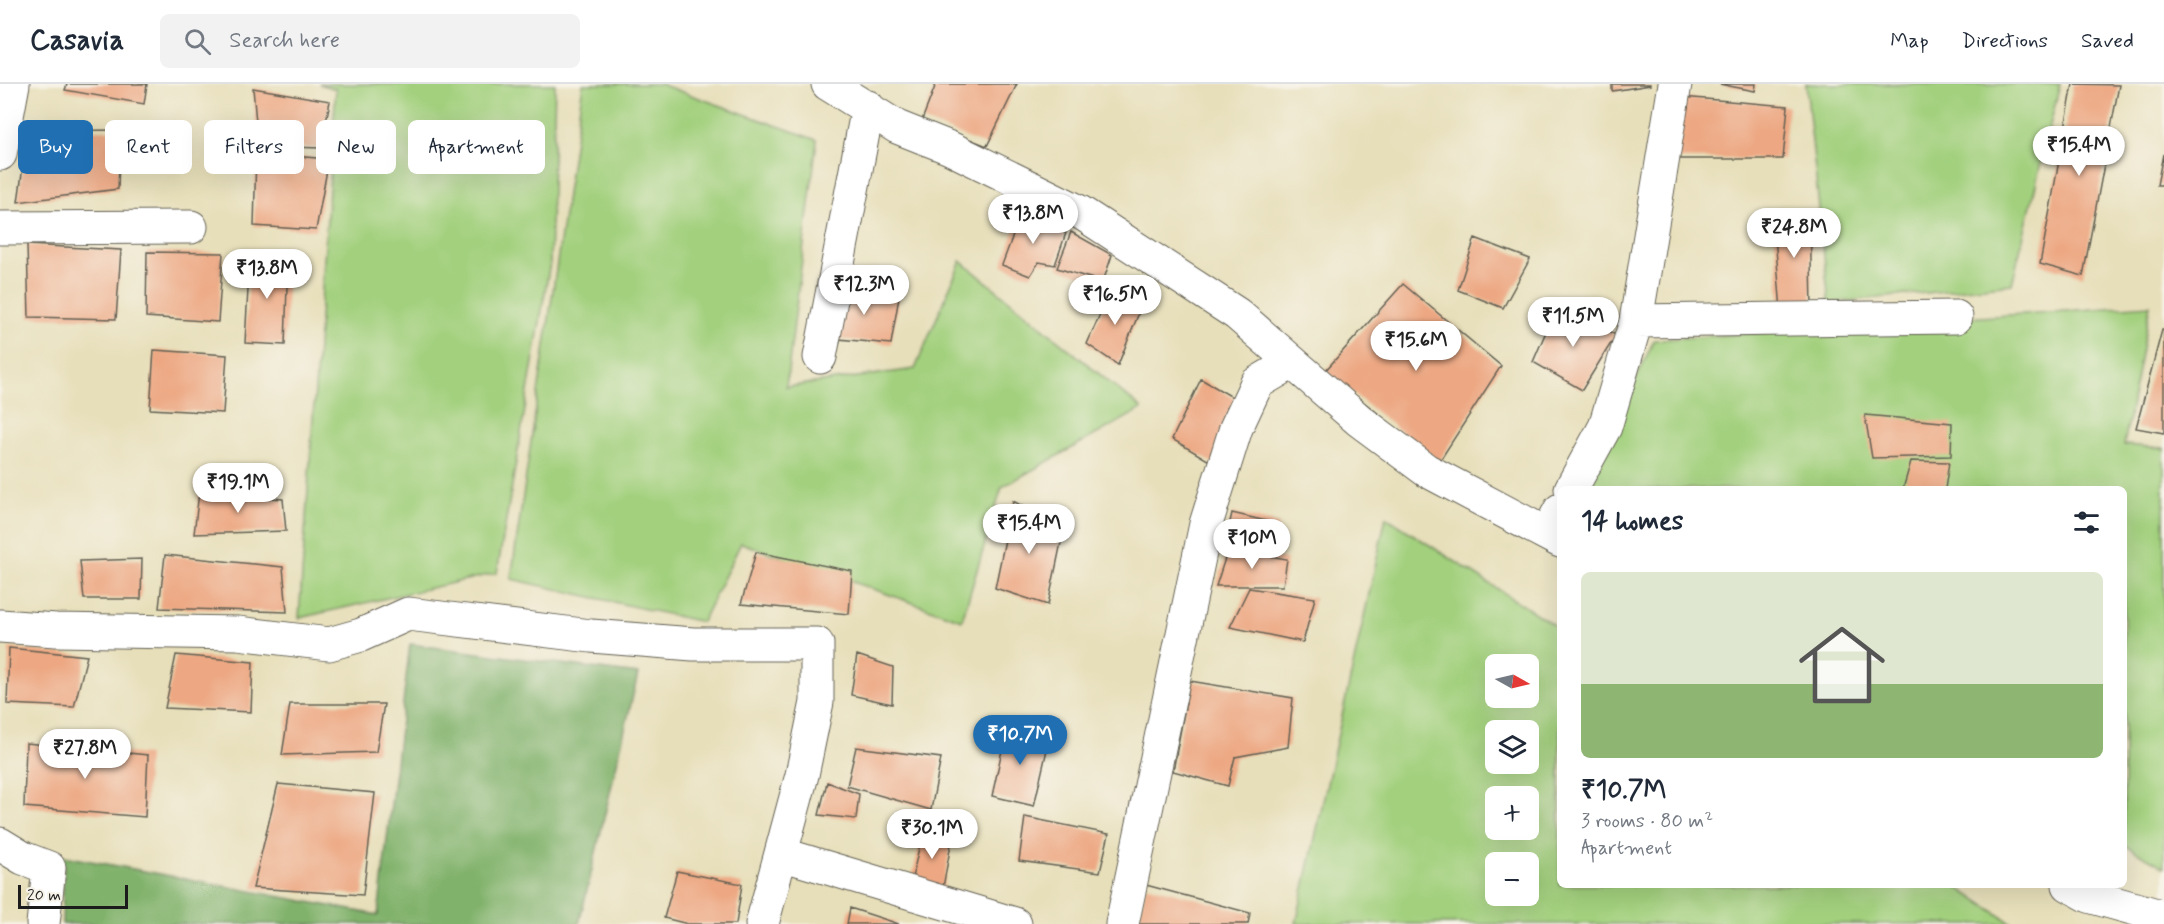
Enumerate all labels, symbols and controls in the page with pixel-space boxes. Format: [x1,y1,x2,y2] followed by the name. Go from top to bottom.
[160,14,580,68] search box
[30,23,124,60] text: Casavia
[181,25,214,58] icon: search
[229,27,340,55] text: Search here
[1890,27,1929,55] text: Map
[1962,27,2048,55] text: Directions
[2081,27,2134,55] text: Saved
[18,120,93,174] chip: Buy
[105,120,192,174] chip: Rent
[204,120,304,174] chip: Filters
[316,120,396,174] chip: New
[408,120,545,174] chip: Apartment
[2030,126,2128,177] pin: ₹15.4M
[2047,132,2111,159] text: ₹15.4M
[984,194,1082,245] pin: ₹13.8M
[1002,200,1064,227] text: ₹13.8M
[1745,208,1843,259] pin: ₹24.8M
[1761,214,1827,241] text: ₹24.8M
[218,249,316,300] pin: ₹13.8M
[236,255,298,282] text: ₹13.8M
[815,265,913,316] pin: ₹12.3M
[833,271,895,298] text: ₹12.3M
[1066,275,1164,326] pin: ₹16.5M
[1082,281,1148,308] text: ₹16.5M
[1524,297,1622,348] pin: ₹11.5M
[1542,303,1604,330] text: ₹11.5M
[1367,321,1465,372] pin: ₹15.6M
[1385,327,1447,354] text: ₹15.6M
[189,463,287,514] pin: ₹19.1M
[207,469,269,496] text: ₹19.1M
[980,504,1078,555] pin: ₹15.4M
[1581,505,1683,539] text: 14 homes
[2070,506,2103,539] icon: filters
[997,510,1061,537] text: ₹15.4M
[1216,519,1288,570] pin: ₹10M
[1227,525,1277,552] text: ₹10M
[1788,611,1896,719] icon: home
[1485,654,1539,708] north arrow
[1485,654,1539,906] map controls
[971,715,1069,766] pin: ₹10.7M
[1485,720,1539,774] button: layers
[987,721,1053,748] text: ₹10.7M
[36,729,134,780] pin: ₹27.8M
[53,735,117,762] text: ₹27.8M
[1581,774,1666,808] text: ₹10.7M
[1485,786,1539,840] button: +
[1581,808,1713,835] text: 3 rooms · 80 m²
[883,809,981,860] pin: ₹30.1M
[901,815,963,842] text: ₹30.1M
[1581,835,1672,862] text: Apartment
[1485,852,1539,906] button: −
[18,882,128,910] scale bar
[27,885,61,906] text: 20 m

